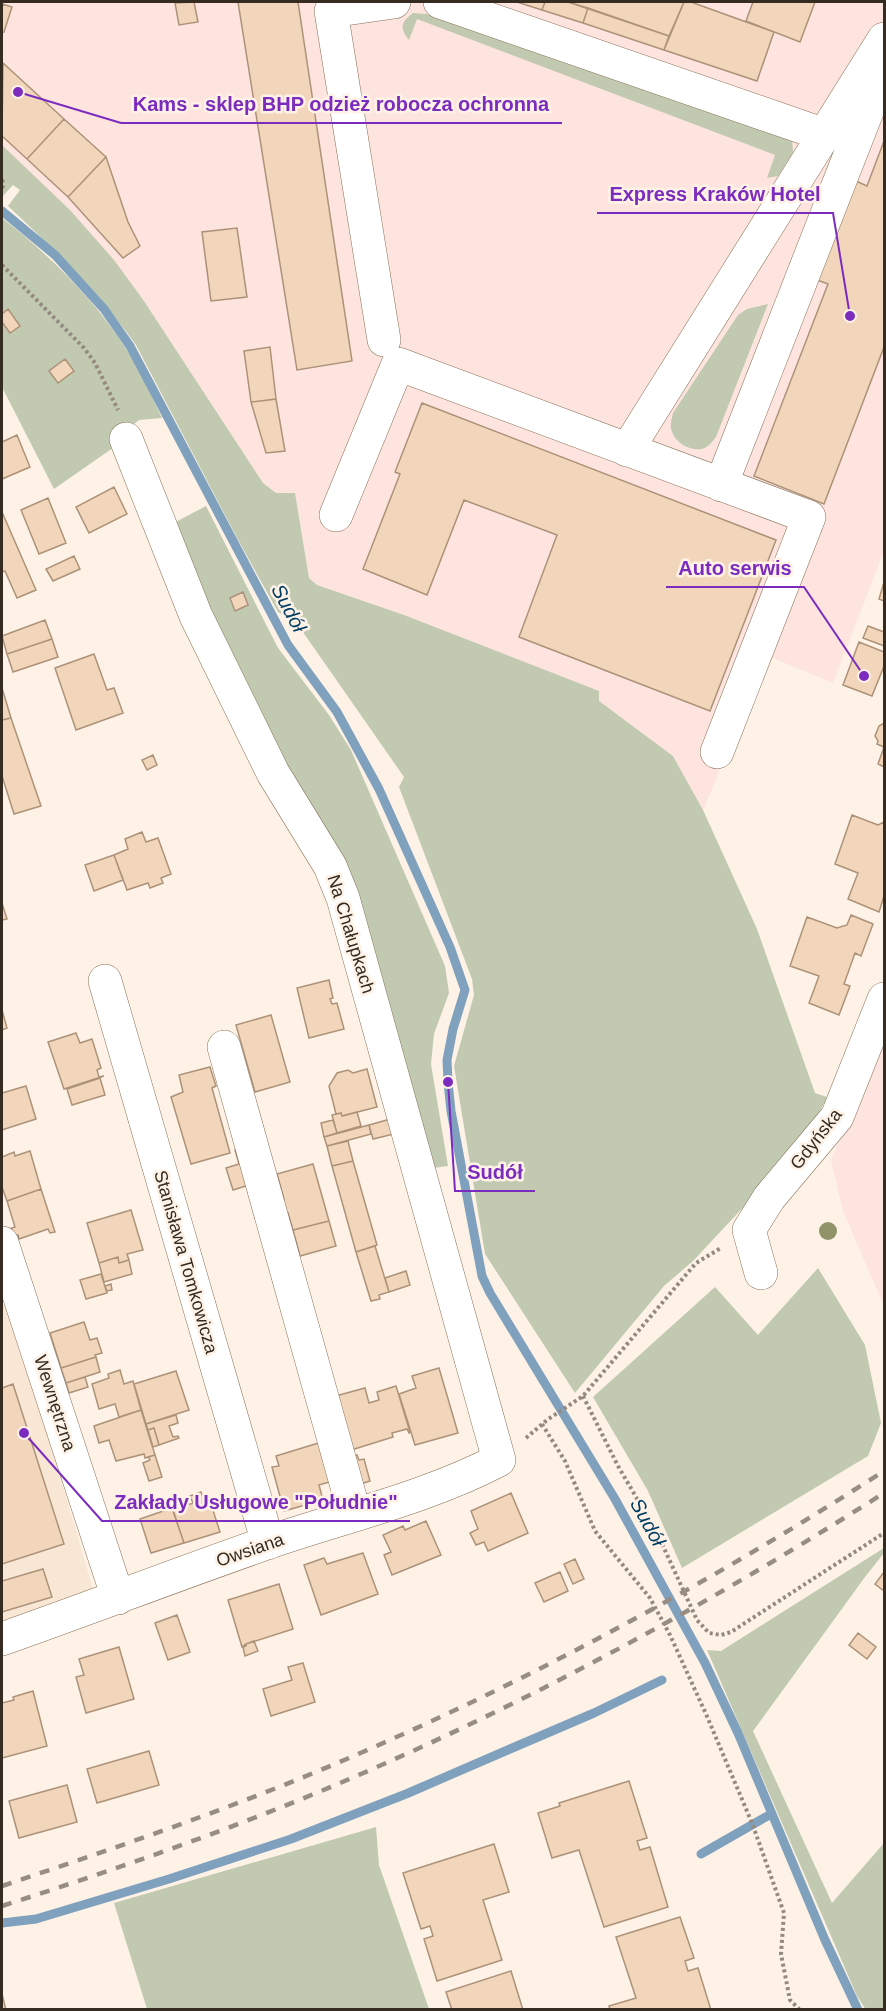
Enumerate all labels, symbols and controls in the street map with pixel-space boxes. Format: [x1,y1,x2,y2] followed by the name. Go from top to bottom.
[121,85,562,123] callout: Kams - sklep BHP odzież robocza ochronna
[133,93,550,115] text: Kams - sklep BHP odzież robocza ochronna
[597,175,833,213] callout: Express Kraków Hotel
[609,183,821,205] text: Express Kraków Hotel
[666,549,804,587] callout: Auto serwis
[678,557,792,579] text: Auto serwis
[267,580,311,636] water label: Sudół
[323,872,379,996] street label: Na Chałupkach
[786,1104,846,1173] street label: Gdyńska
[455,1153,535,1191] callout: Sudół
[467,1161,523,1183] text: Sudół
[150,1168,222,1357] street label: Stanisława Tomkowicza
[30,1352,80,1454] street label: Wewnętrzna
[102,1483,410,1521] callout: Zakłady Usługowe "Południe"
[114,1491,398,1513] text: Zakłady Usługowe "Południe"
[626,1494,670,1550] water label: Sudół
[214,1529,287,1571] street label: Owsiana

